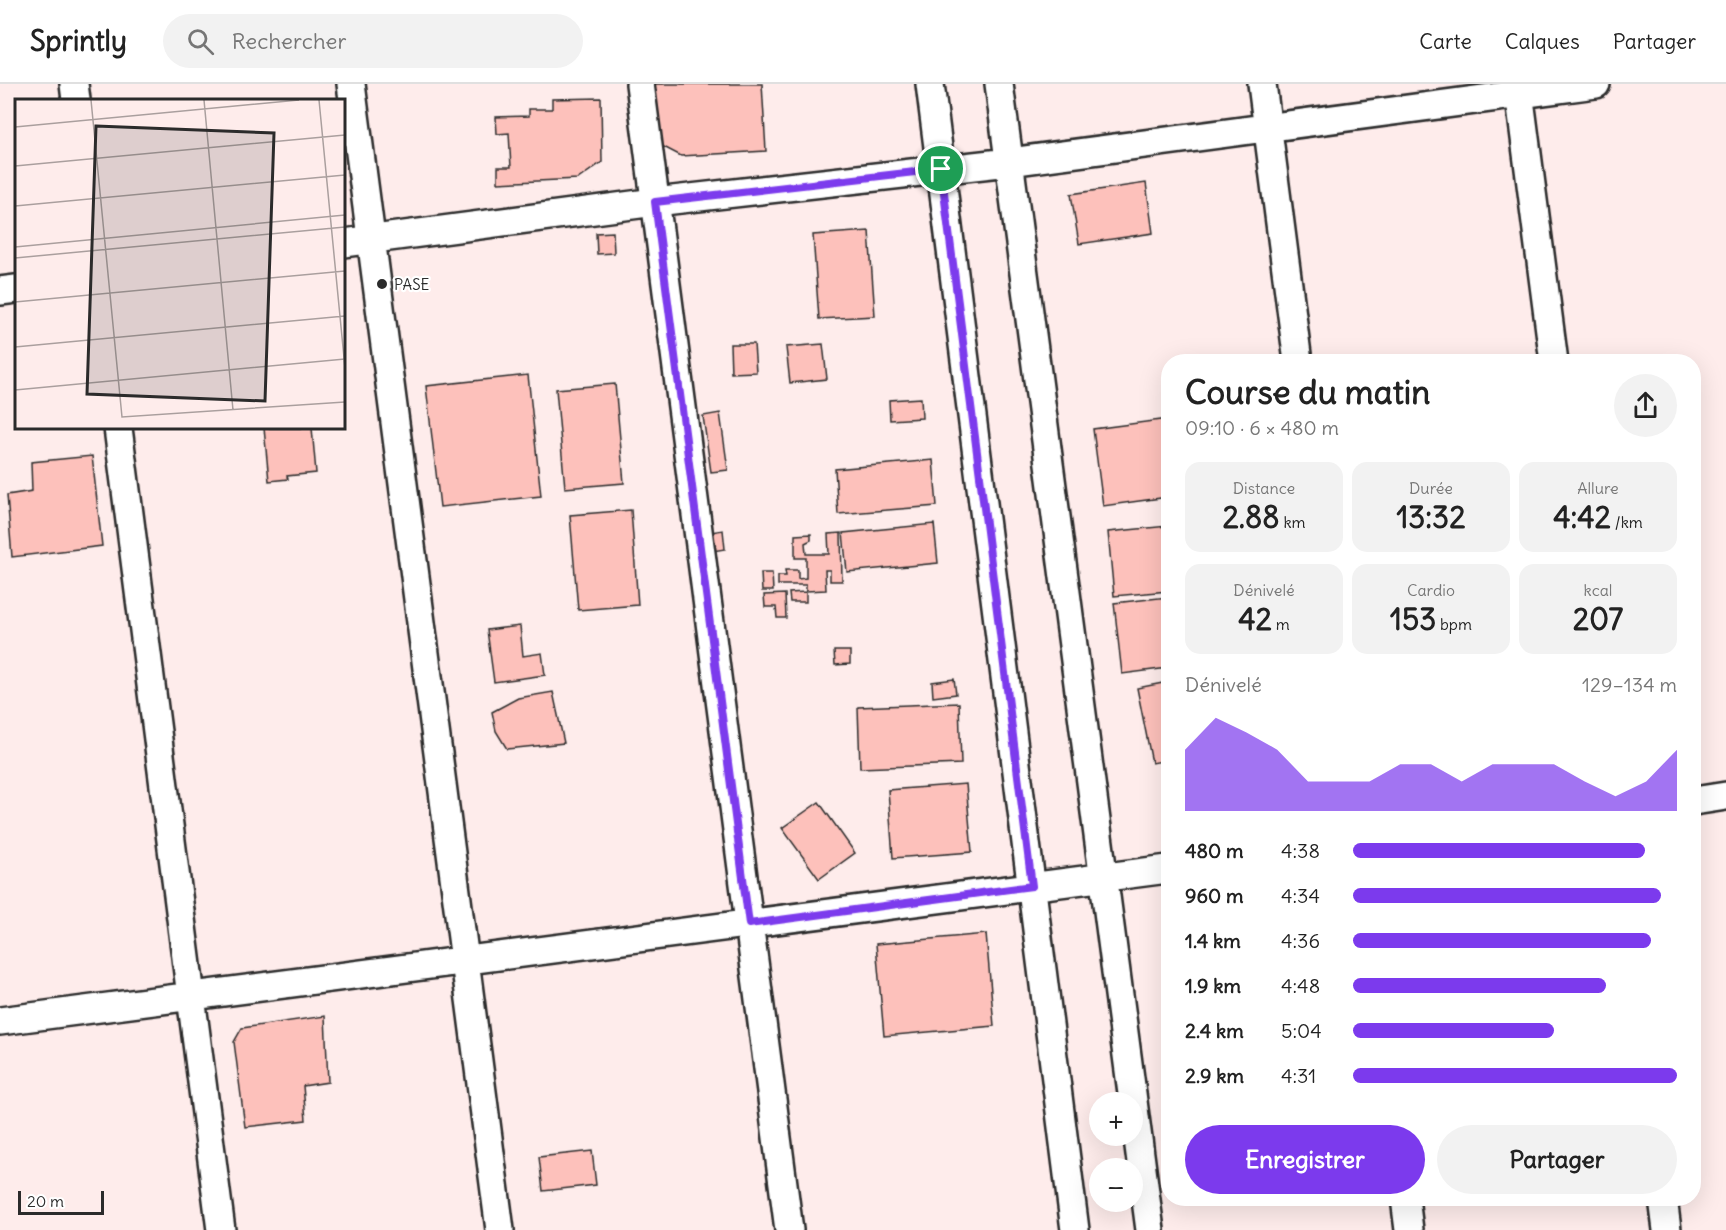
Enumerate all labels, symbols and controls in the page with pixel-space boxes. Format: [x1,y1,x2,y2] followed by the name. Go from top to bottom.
[163,14,583,68] search box
[30,23,127,59] text: Sprintly
[184,25,217,58] icon: search
[232,27,346,55] text: Rechercher
[1419,28,1472,55] text: Carte
[1505,28,1580,55] text: Calques
[1613,28,1696,55] text: Partager
[15,99,345,429] inset map
[915,143,966,194] pin
[924,152,957,185] icon: arrive
[394,275,430,294] place label: PASE
[375,277,389,291] marker: PASE
[1185,371,1430,413] text: Course du matin
[1614,374,1677,437] button: share
[1185,415,1339,440] text: 09:10 · 6 × 480 m
[1233,478,1295,498] text: Distance
[1409,478,1453,498] text: Durée
[1577,478,1619,498] text: Allure
[1222,498,1280,536] text: 2.88
[1396,498,1466,536] text: 13:32
[1553,498,1611,536] text: 4:42
[1280,512,1306,532] text: km
[1611,512,1643,532] text: /km
[1233,580,1295,600] text: Dénivelé
[1407,580,1455,600] text: Cardio
[1584,580,1612,600] text: kcal
[1238,600,1272,638] text: 42
[1390,600,1436,638] text: 153
[1573,600,1623,638] text: 207
[1272,614,1290,634] text: m
[1436,614,1472,634] text: bpm
[1185,672,1262,697] text: Dénivelé
[1582,672,1677,697] text: 129–134 m
[1185,838,1244,863] text: 480 m
[1281,838,1320,863] text: 4:38
[1185,883,1244,908] text: 960 m
[1281,883,1320,908] text: 4:34
[1185,928,1241,953] text: 1.4 km
[1281,928,1320,953] text: 4:36
[1185,973,1241,998] text: 1.9 km
[1281,973,1320,998] text: 4:48
[1185,1018,1244,1043] text: 2.4 km
[1281,1018,1322,1043] text: 5:04
[1185,1063,1244,1088] text: 2.9 km
[1281,1063,1316,1088] text: 4:31
[1089,1092,1143,1212] map controls
[1089,1092,1143,1146] button: +
[1185,1125,1425,1194] button: Enregistrer
[1437,1125,1677,1194] button: Partager
[1089,1158,1143,1212] button: −
[18,1188,104,1216] scale bar
[27,1191,64,1211] text: 20 m

